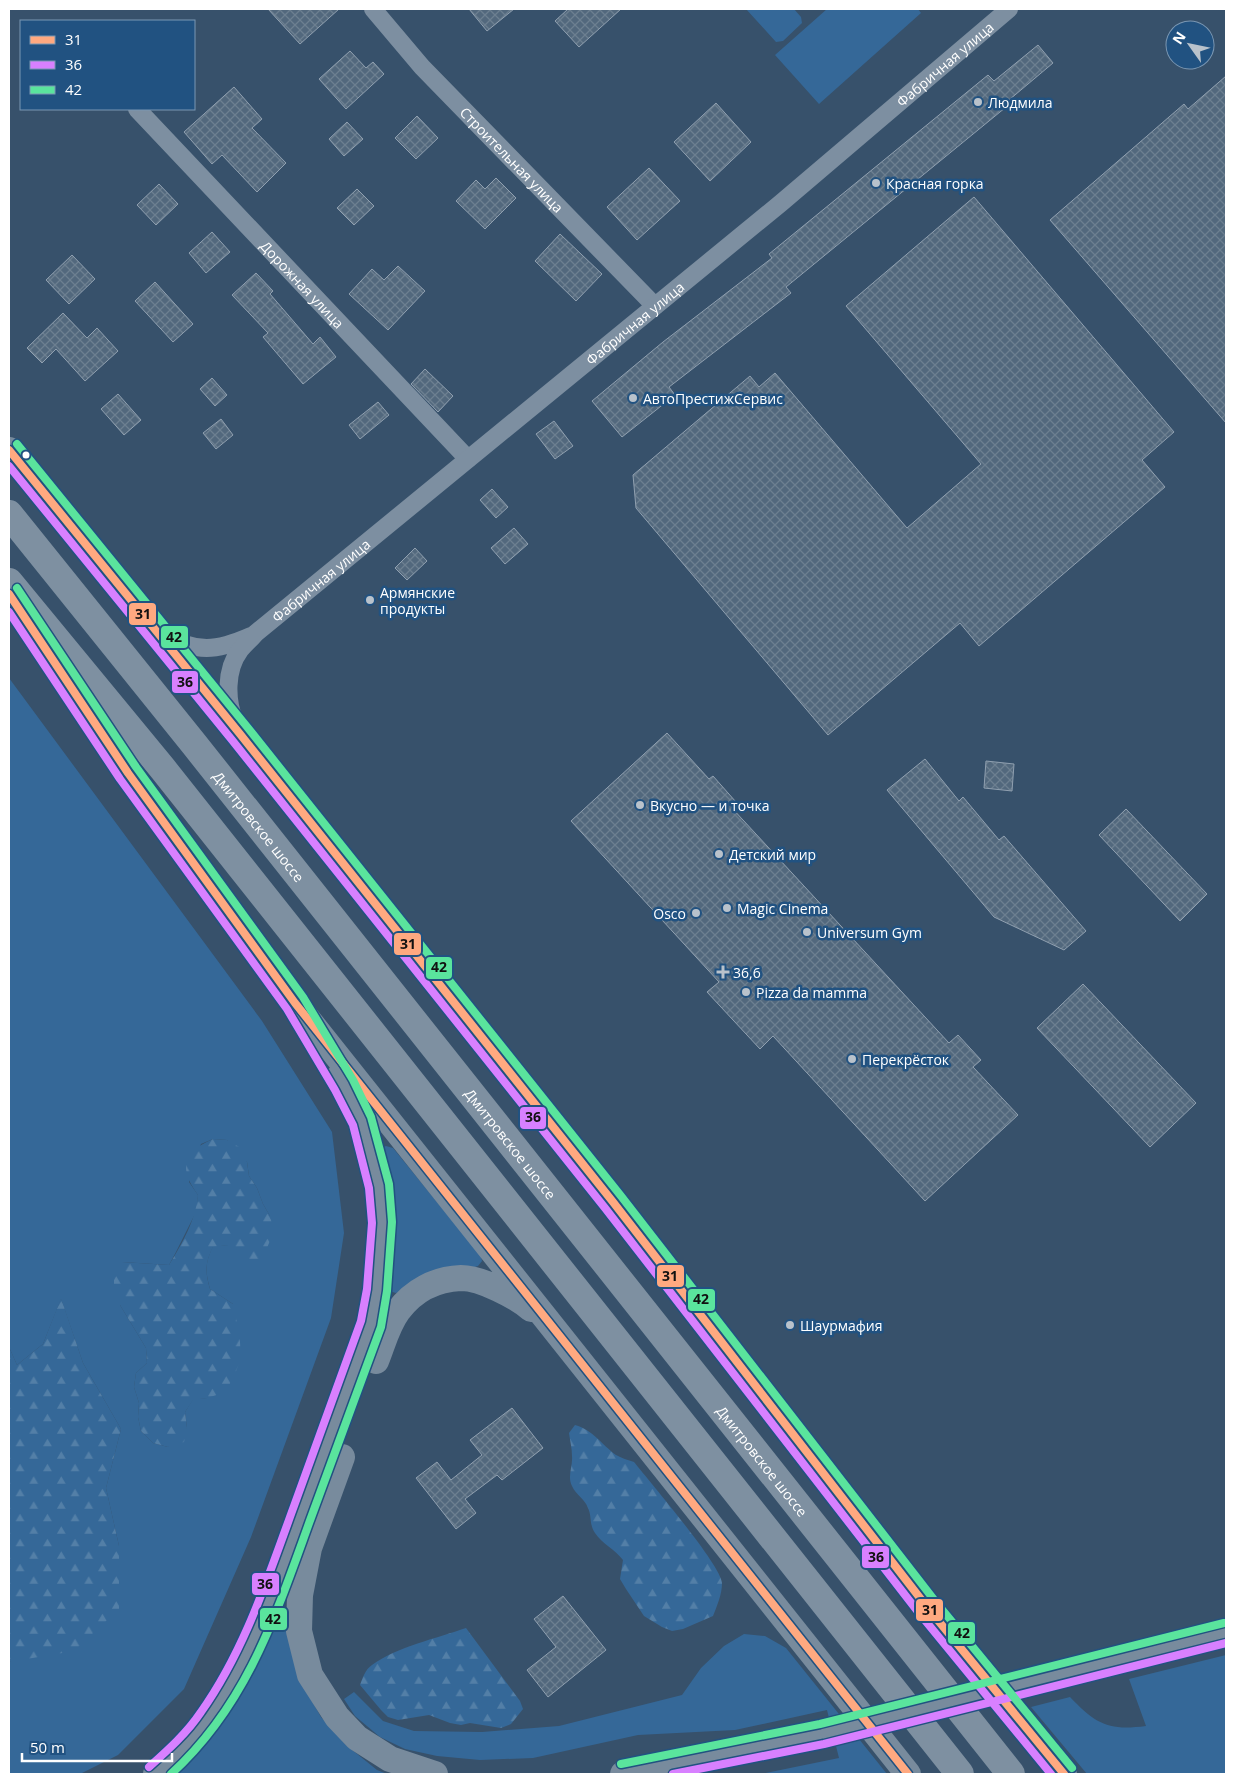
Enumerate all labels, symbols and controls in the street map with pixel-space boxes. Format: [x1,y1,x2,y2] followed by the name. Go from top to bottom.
[892,17,997,110] street label: Фабричная улица
[20,20,195,110] legend
[1165,20,1215,70] north arrow
[1168,28,1190,48] text: N
[65,29,82,49] text: 31
[65,54,82,74] text: 36
[65,79,82,99] text: 42
[988,93,1052,112] place label: Людмила
[972,96,984,108] marker: Людмила
[456,102,568,216] street label: Строительная улица
[886,174,984,193] place label: Красная горка
[870,177,882,189] marker: Красная горка
[257,236,349,332] street label: Дорожная улица
[582,277,688,369] street label: Фабричная улица
[643,389,783,408] place label: АвтоПрестижСервис
[627,392,639,404] marker: АвтоПрестижСервис
[21,450,31,460] unlabelled marker
[267,534,374,626] street label: Фабричная улица
[380,583,455,618] place label: Армянские продукты
[364,594,376,606] marker: Армянские продукты
[128,602,157,626] line badge: 31
[135,604,151,623] text: 31
[160,625,189,649] line badge: 42
[166,627,182,646] text: 42
[171,670,199,694] line badge: 36
[177,672,193,691] text: 36
[209,767,309,886] street label: Дмитровское шоссе
[650,796,770,815] place label: Вкусно — и точка
[634,799,646,811] marker: Вкусно — и точка
[729,845,816,864] place label: Детский мир
[713,848,725,860] marker: Детский мир
[737,899,828,918] place label: Magic Cinema
[721,902,733,914] marker: Magic Cinema
[653,904,686,923] place label: Osco
[690,907,702,919] marker: Osco
[817,923,922,942] place label: Universum Gym
[801,926,813,938] marker: Universum Gym
[393,932,422,956] line badge: 31
[400,934,416,953] text: 31
[425,956,453,980] line badge: 42
[431,957,447,976] text: 42
[733,963,761,982] place label: 36,6
[717,966,729,978] marker: 36,6
[756,983,867,1002] place label: Pizza da mamma
[740,986,752,998] marker: Pizza da mamma
[862,1050,950,1069] place label: Перекрёсток
[846,1053,858,1065] marker: Перекрёсток
[461,1084,561,1203] street label: Дмитровское шоссе
[519,1106,547,1130] line badge: 36
[525,1107,541,1126] text: 36
[656,1264,685,1288] line badge: 31
[662,1266,678,1285] text: 31
[687,1288,716,1312] line badge: 42
[693,1289,709,1308] text: 42
[800,1316,883,1335] place label: Шаурмафия
[784,1319,796,1331] marker: Шаурмафия
[713,1401,812,1520] street label: Дмитровское шоссе
[861,1545,890,1569] line badge: 36
[868,1547,884,1566] text: 36
[251,1572,280,1596] line badge: 36
[257,1574,273,1593] text: 36
[915,1598,944,1622] line badge: 31
[922,1600,938,1619] text: 31
[259,1607,288,1631] line badge: 42
[265,1609,281,1628] text: 42
[947,1621,976,1645] line badge: 42
[954,1623,970,1642] text: 42
[22,1730,172,1762] scale bar
[30,1737,65,1757] text: 50 m

